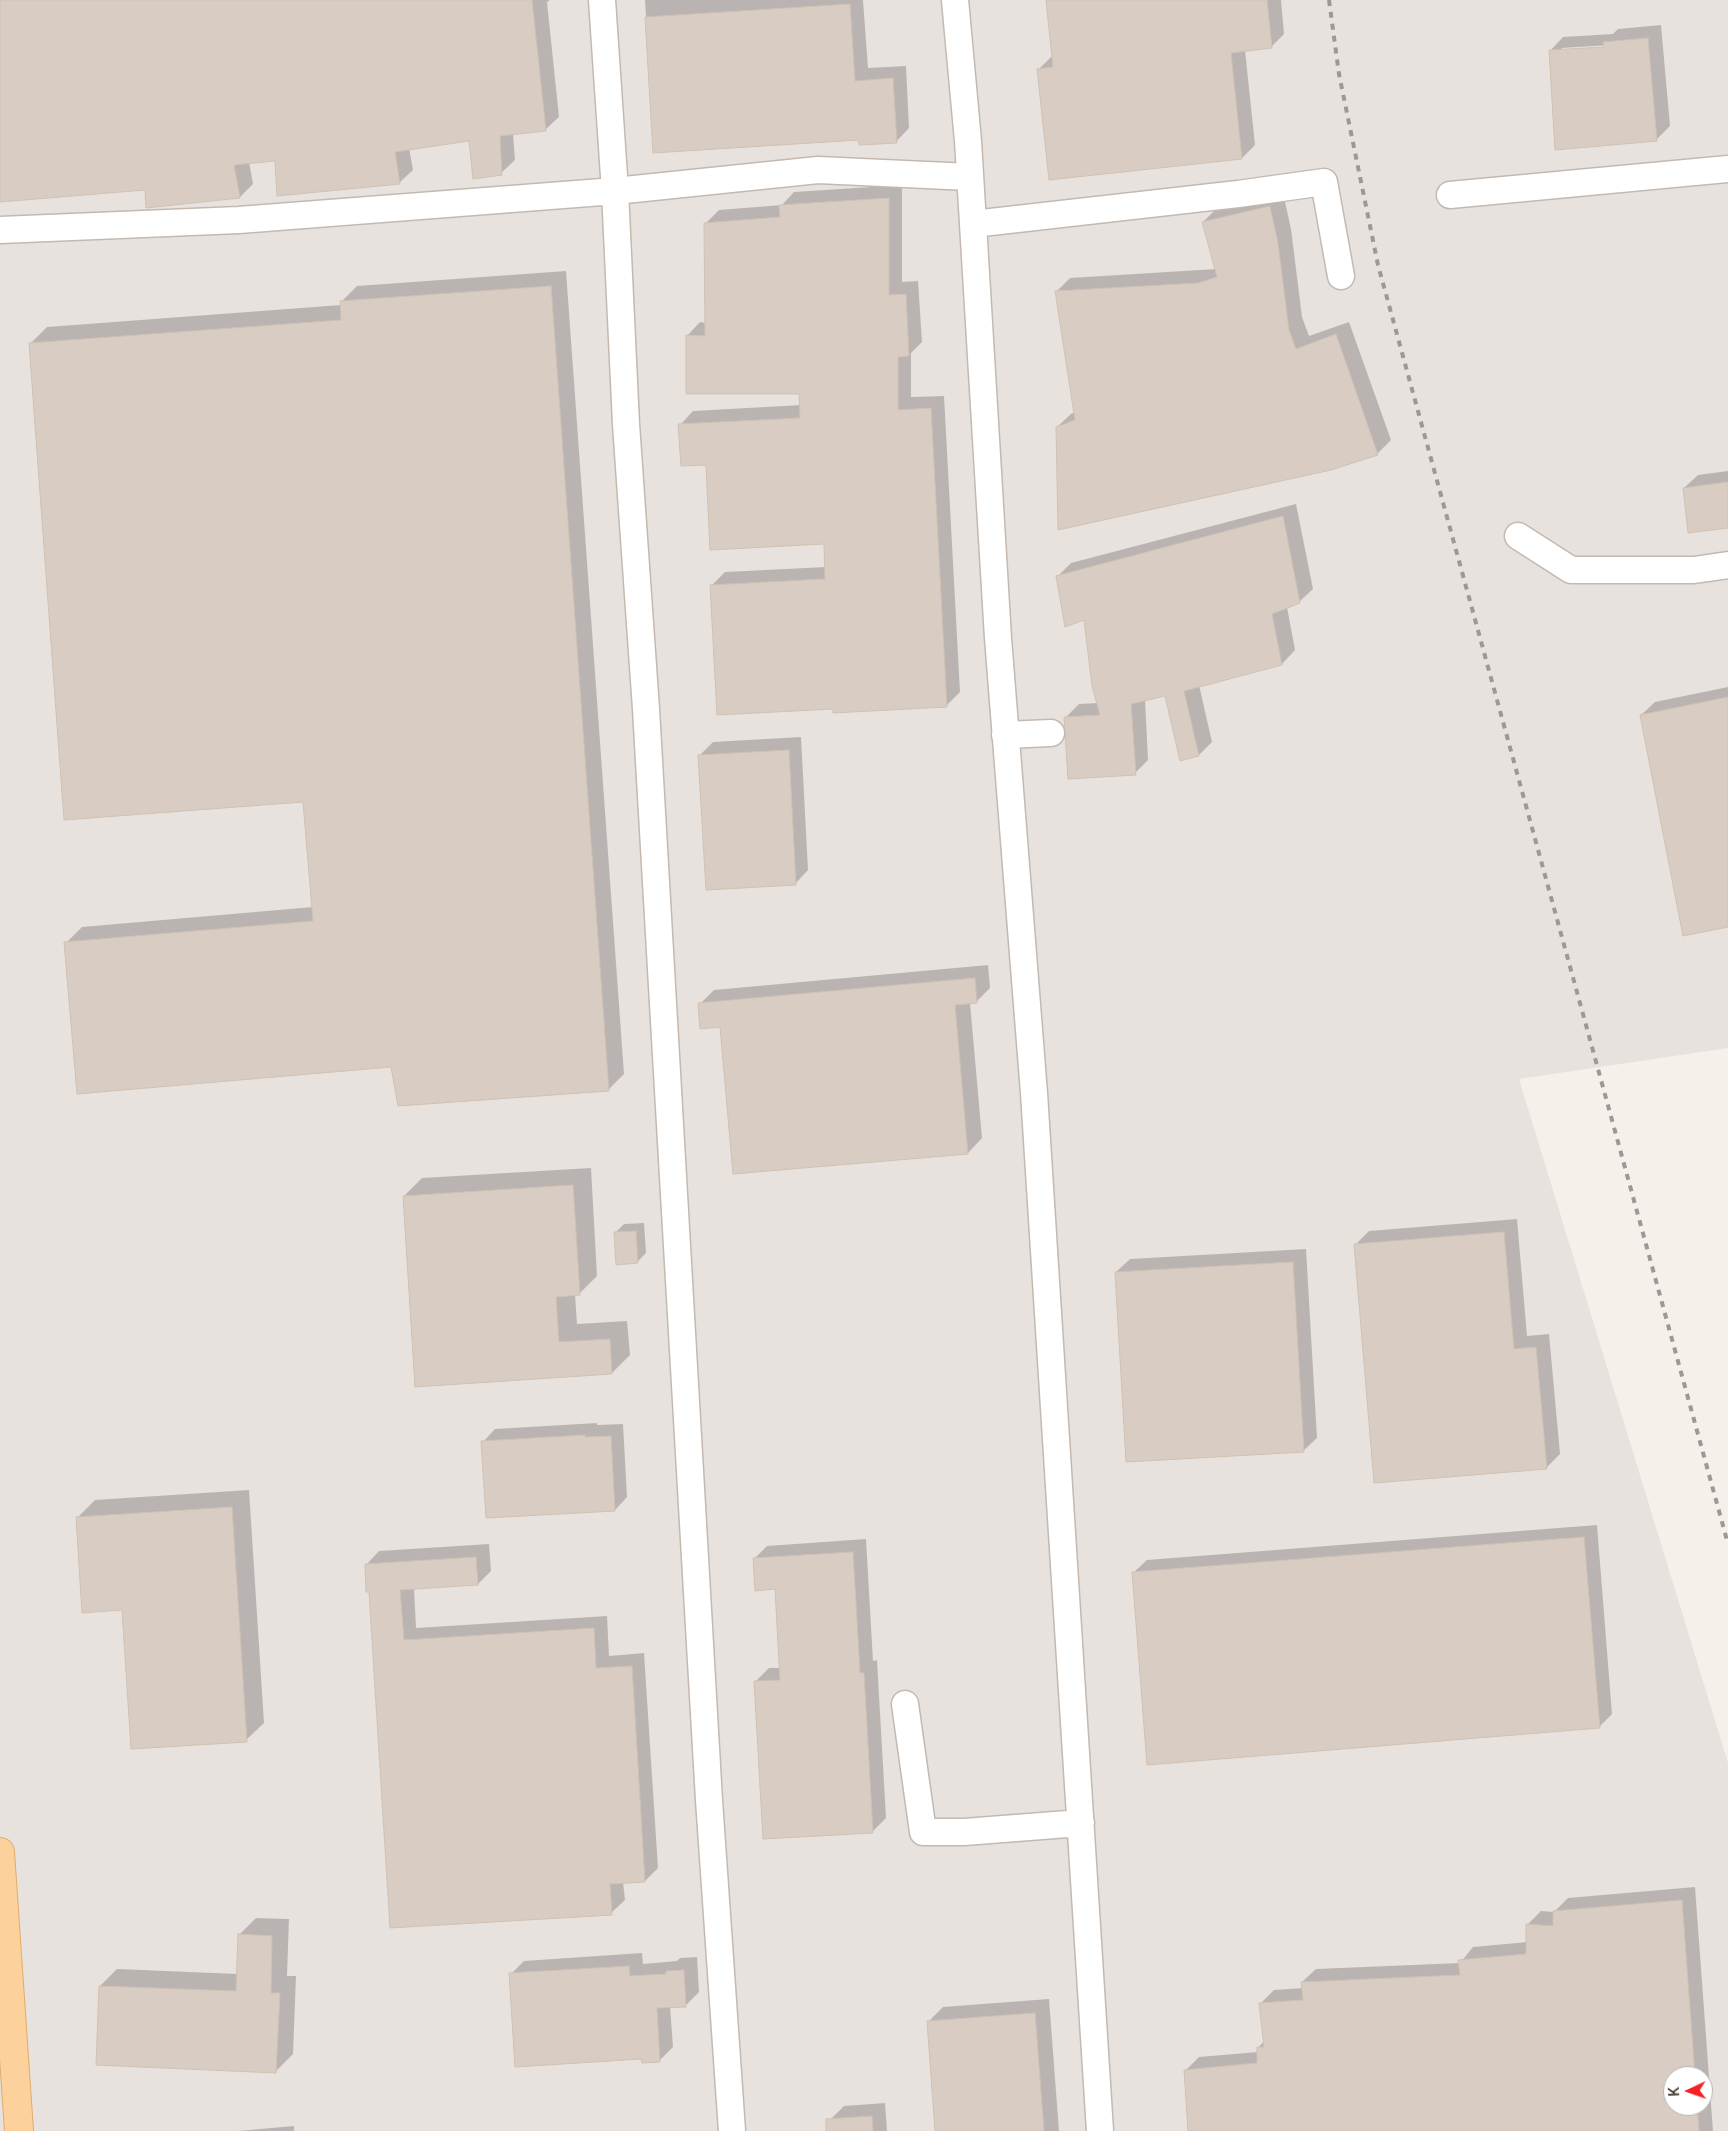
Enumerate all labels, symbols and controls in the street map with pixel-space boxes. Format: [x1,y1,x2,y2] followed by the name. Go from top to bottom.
[1663,2066,1713,2116] north arrow
[1666,2087,1682,2097] text: K

